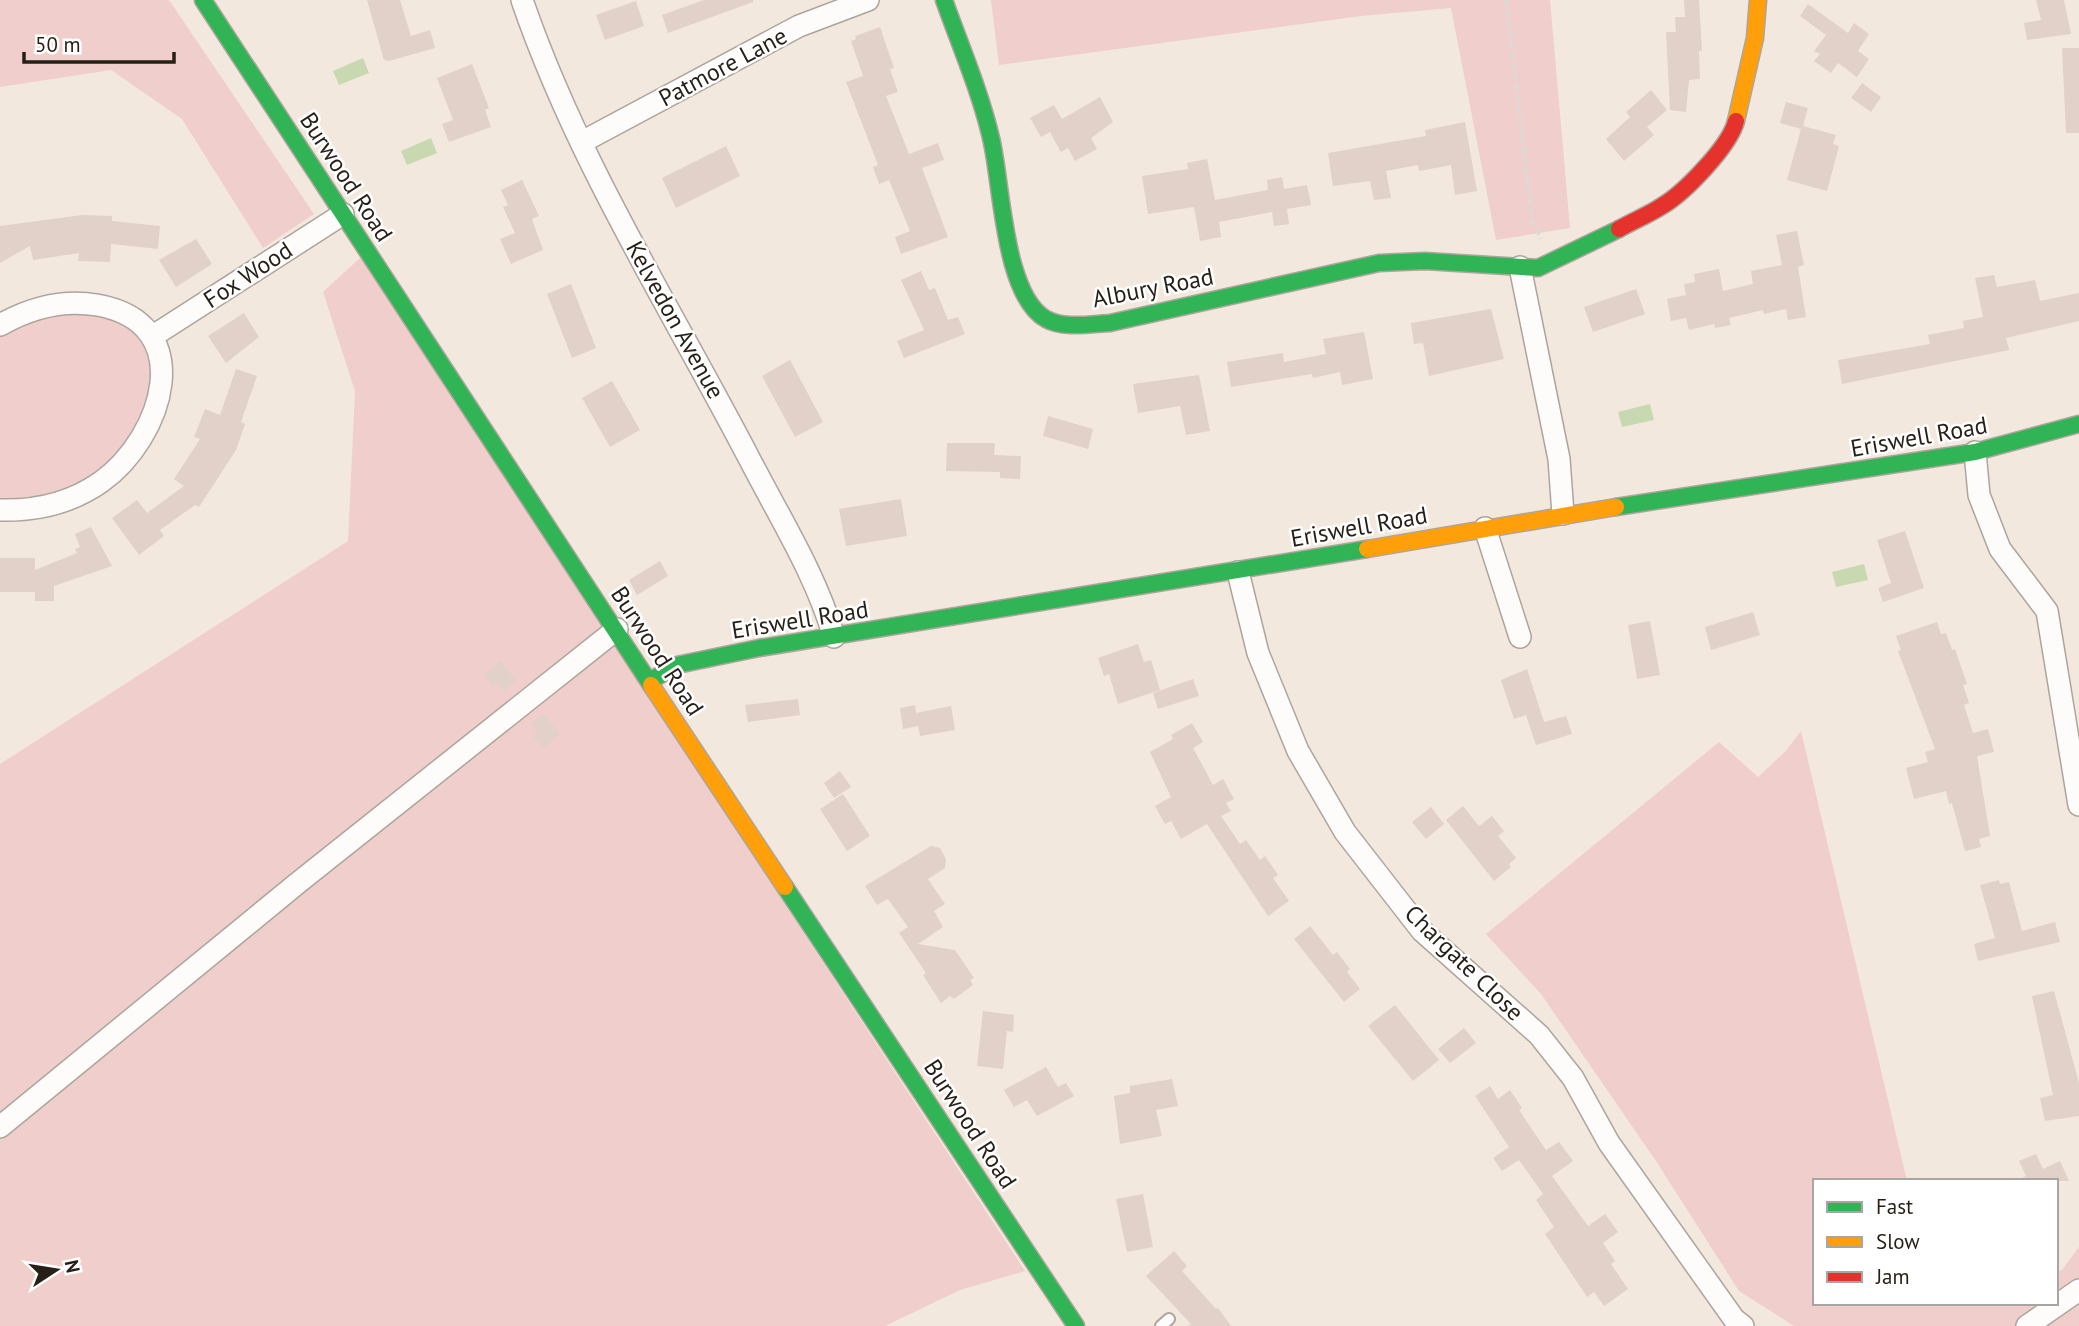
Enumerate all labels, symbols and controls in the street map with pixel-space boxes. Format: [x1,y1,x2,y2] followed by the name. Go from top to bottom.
[653,20,792,113] street label: Patmore Lane
[24,21,175,65] scale bar
[35,31,81,58] text: 50 m
[293,106,400,247] street label: Burwood Road
[197,234,298,315] street label: Fox Wood
[619,235,732,404] street label: Kelvedon Avenue
[1090,261,1216,314] street label: Albury Road
[1848,409,1990,464] street label: Eriswell Road
[1288,499,1430,554] street label: Eriswell Road
[604,580,711,721] street label: Burwood Road
[729,593,871,646] street label: Eriswell Road
[1398,898,1531,1027] street label: Chargate Close
[917,1053,1024,1194] street label: Burwood Road
[1813,1179,2058,1305] legend
[1876,1193,1913,1220] text: Fast
[1876,1228,1920,1255] text: Slow
[21,1235,91,1305] north arrow
[60,1258,86,1275] text: N
[1875,1263,1910,1290] text: Jam

